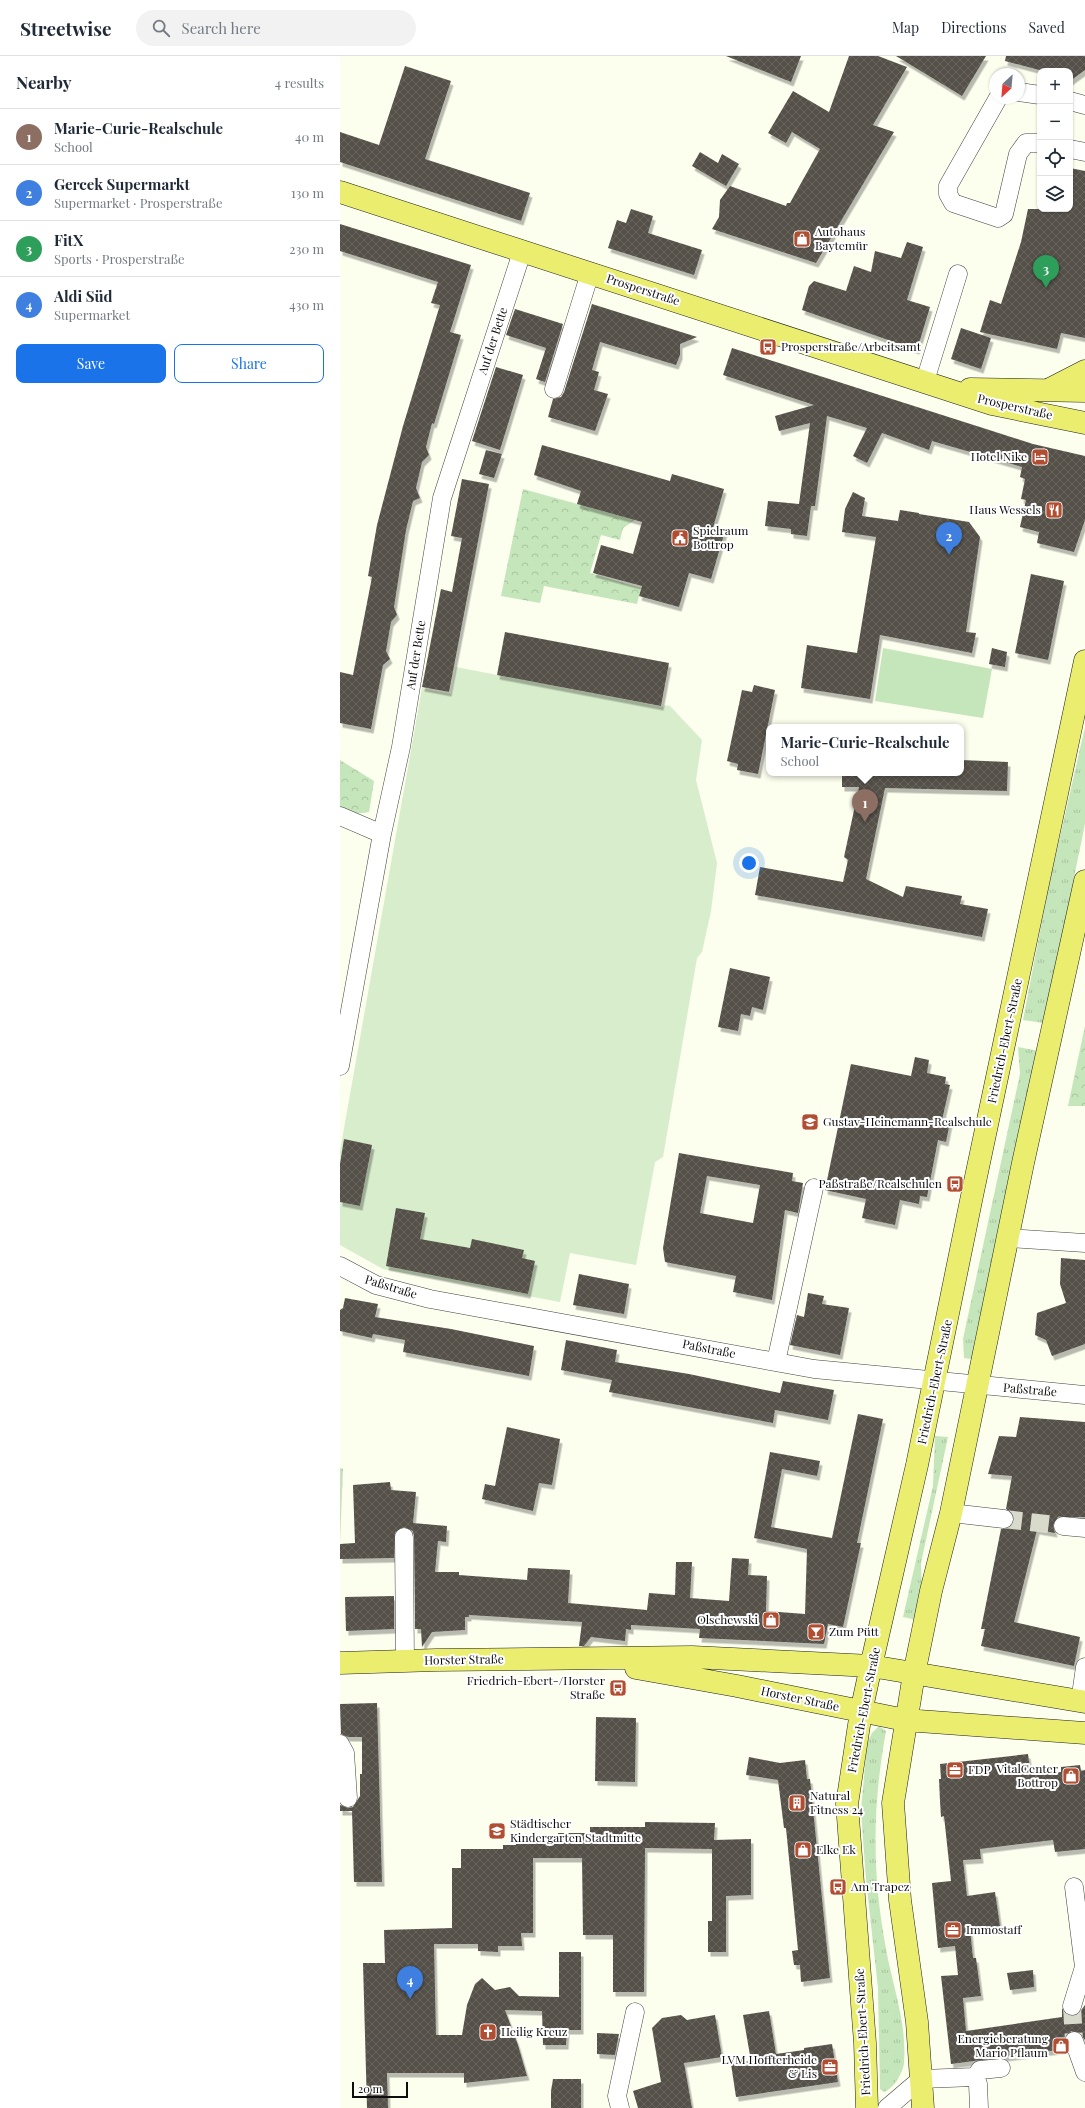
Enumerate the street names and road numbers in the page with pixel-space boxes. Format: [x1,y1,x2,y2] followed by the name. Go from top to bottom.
[604,270,682,308] street label: Prosperstraße
[473,305,510,377] street label: Auf der Bette
[976,390,1054,422] street label: Prosperstraße
[401,619,428,692] street label: Auf der Bette
[983,977,1025,1105] street label: Friedrich-Ebert-Straße
[363,1271,419,1302] street label: Paßstraße
[913,1318,955,1446] street label: Friedrich-Ebert-Straße
[681,1335,737,1361] street label: Paßstraße
[1003,1379,1058,1399] street label: Paßstraße
[843,1646,883,1774] street label: Friedrich-Ebert-Straße
[424,1650,504,1668] street label: Horster Straße
[760,1682,841,1714] street label: Horster Straße
[851,1968,873,2096] street label: Friedrich-Ebert-Straße

